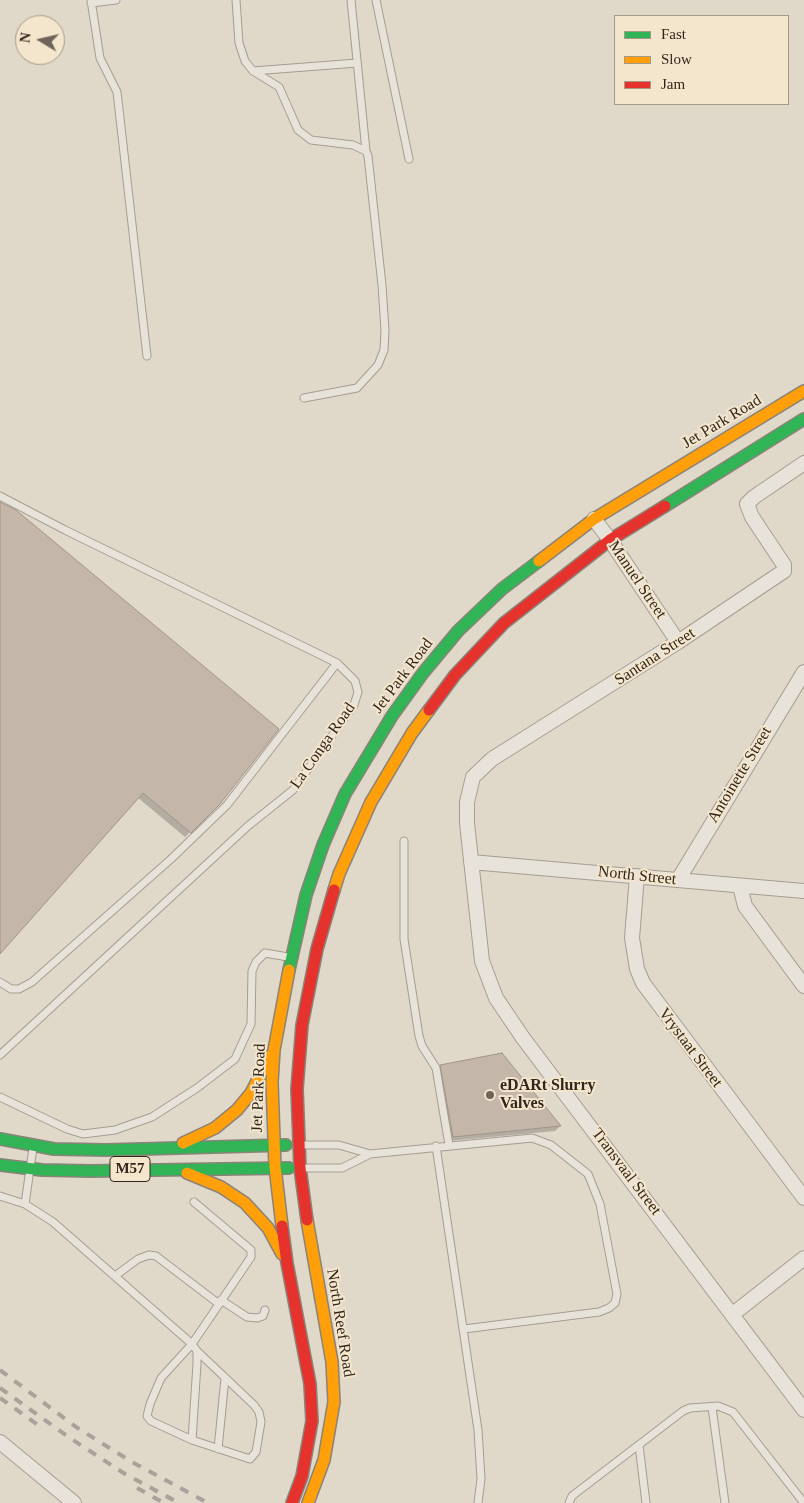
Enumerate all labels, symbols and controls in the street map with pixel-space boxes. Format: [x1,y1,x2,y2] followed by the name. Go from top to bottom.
[15,15,65,65] north arrow
[614,15,789,105] legend
[661,26,686,42] text: Fast
[17,32,34,44] text: N
[661,51,692,67] text: Slow
[661,76,685,92] text: Jam
[679,391,765,453] street label: Jet Park Road
[604,537,670,623] street label: Manuel Street
[611,624,699,690] street label: Santana Street
[369,635,437,717] street label: Jet Park Road
[286,699,360,793] street label: La Conga Road
[704,723,776,827] street label: Antoinette Street
[597,862,677,890] street label: North Street
[654,1004,726,1092] street label: Vrystaat Street
[248,1043,270,1133] street label: Jet Park Road
[500,1076,596,1114] place label: eDARt Slurry Valves
[484,1089,496,1101] marker: eDARt Slurry Valves
[587,1125,665,1219] street label: Transvaal Street
[110,1156,150,1182] road number: M57
[322,1268,358,1378] street label: North Reef Road

